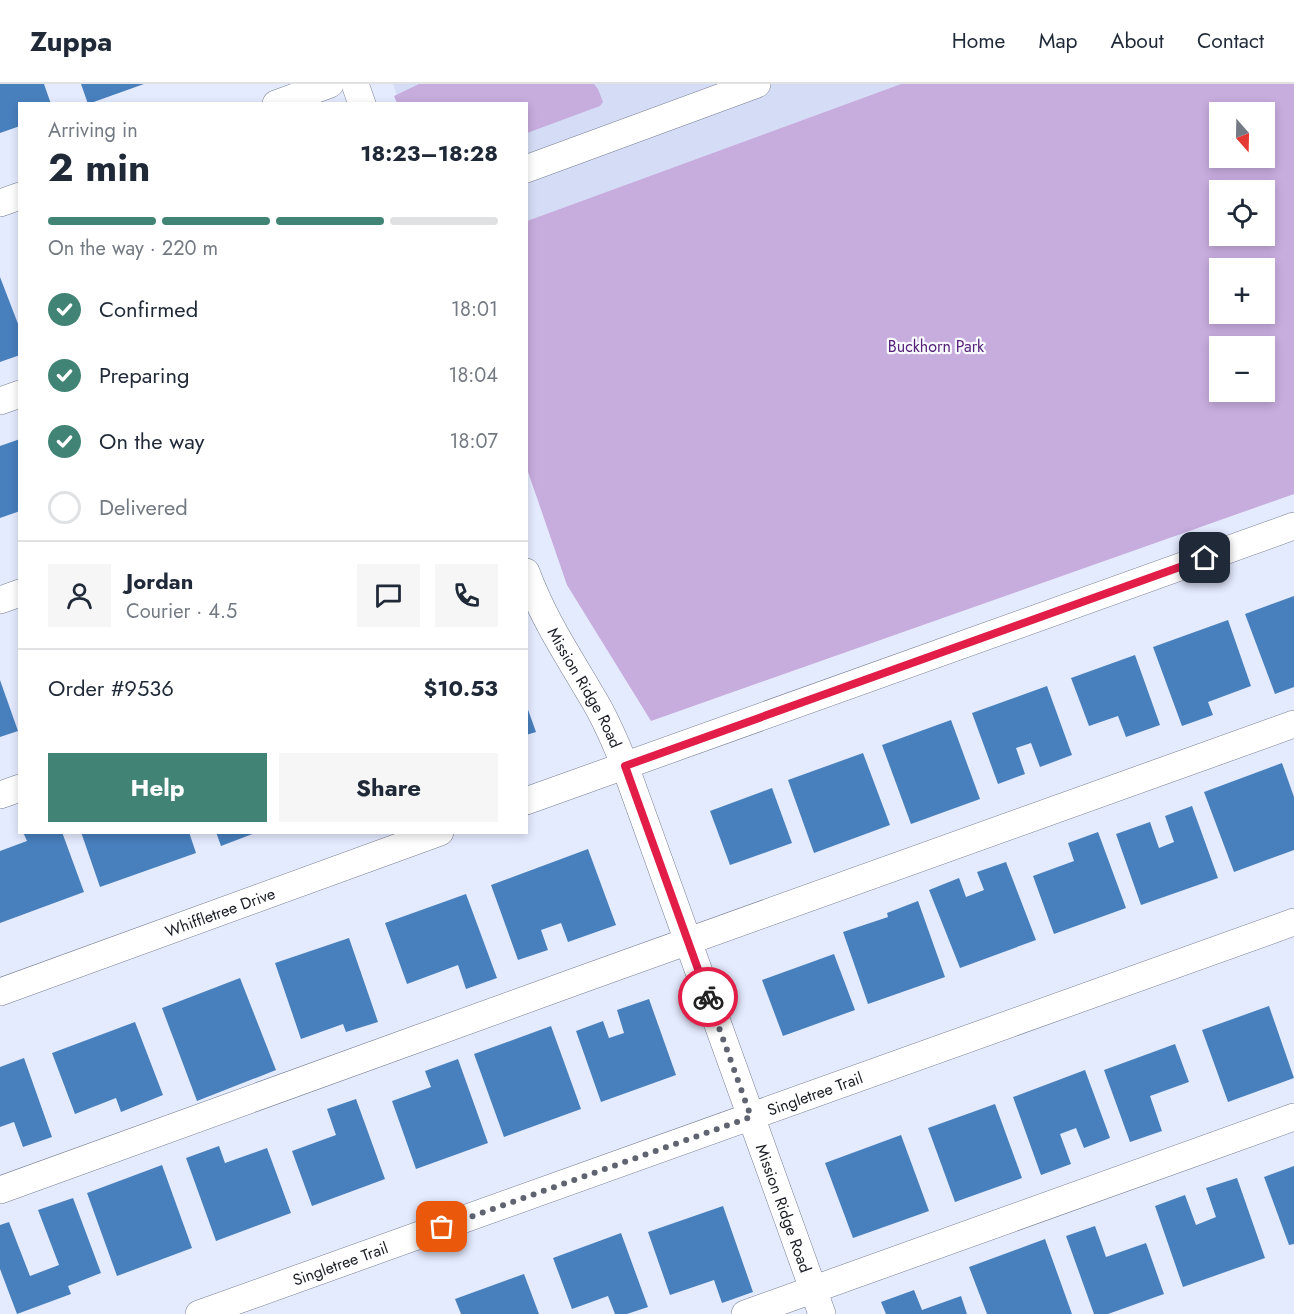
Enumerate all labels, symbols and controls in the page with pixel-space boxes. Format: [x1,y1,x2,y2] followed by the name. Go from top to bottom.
[30,21,112,62] text: Zuppa
[952,26,1005,56] text: Home
[1038,26,1078,56] text: Map
[1111,26,1164,56] text: About
[1197,26,1264,56] text: Contact
[1209,102,1275,168] north arrow
[1209,102,1275,402] map controls
[48,116,138,145] text: Arriving in
[360,137,498,169] text: 18:23–18:28
[48,139,150,196] text: 2 min
[1209,180,1275,246] button: locate
[48,234,218,263] text: On the way · 220 m
[1209,258,1275,324] button: +
[48,293,81,326] icon: check
[99,293,198,325] text: Confirmed
[451,295,498,324] text: 18:01
[888,335,985,358] park label: Buckhorn Park
[1209,336,1275,402] button: −
[48,359,81,392] icon: check
[99,359,190,391] text: Preparing
[448,361,498,390] text: 18:04
[48,425,81,458] icon: check
[99,425,204,457] text: On the way
[450,427,498,456] text: 18:07
[99,491,188,523] text: Delivered
[1179,532,1230,583] pin
[1188,541,1221,574] icon: home
[48,564,111,627] button: person
[357,564,420,627] button: chat
[435,564,498,627] button: phone
[126,565,193,597] text: Jordan
[126,597,237,626] text: Courier · 4.5
[542,623,627,752] street label: Mission Ridge Road
[48,672,174,704] text: Order #9536
[424,672,498,704] text: $10.53
[48,753,267,822] button: Help
[279,753,498,822] button: Share
[162,882,278,943] street label: Whiffletree Drive
[678,967,738,1027] courier
[692,981,725,1014] icon: bike
[764,1066,866,1122] street label: Singletree Trail
[750,1141,817,1276] street label: Mission Ridge Road
[416,1201,467,1252] pin
[425,1210,458,1243] icon: bag
[289,1236,391,1292] street label: Singletree Trail

